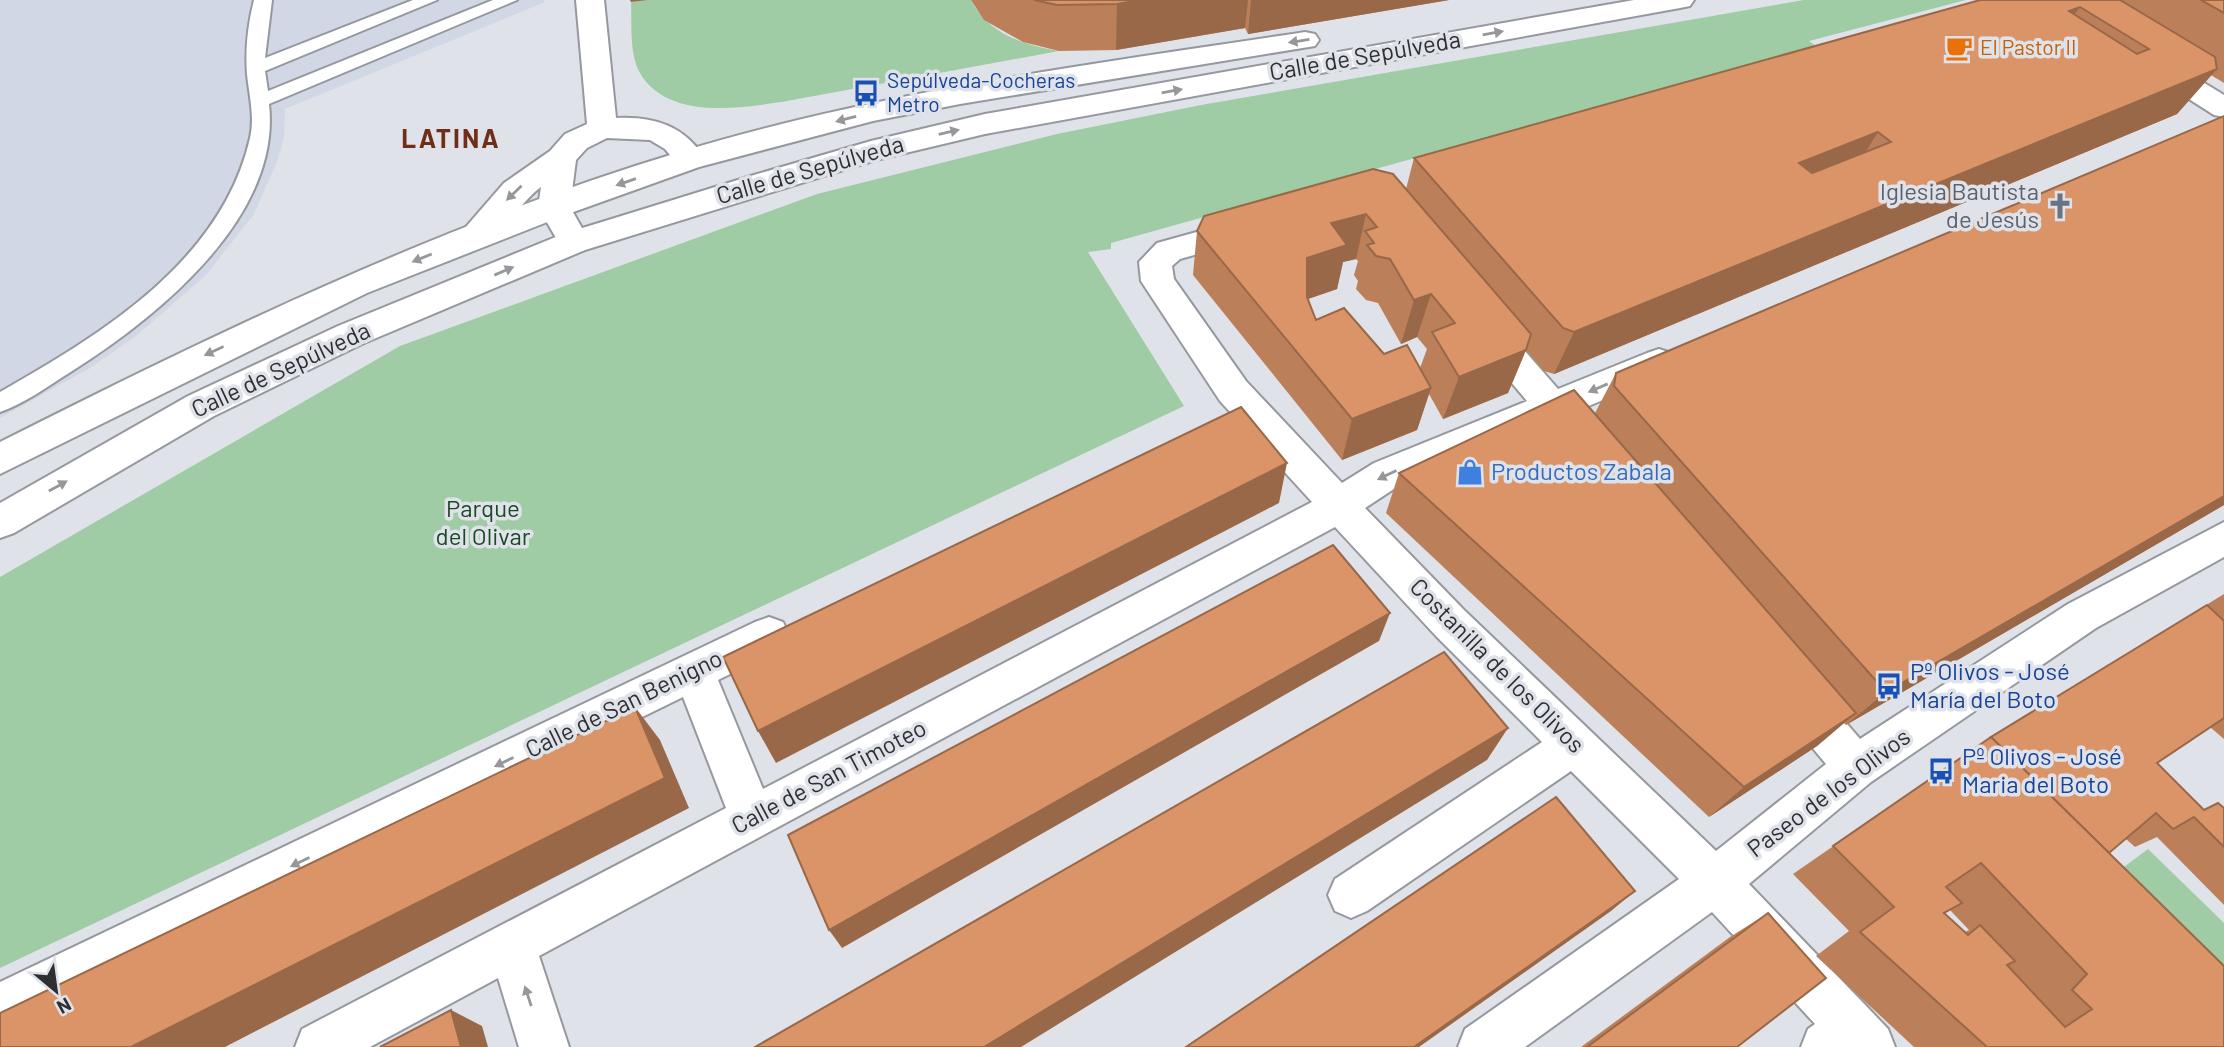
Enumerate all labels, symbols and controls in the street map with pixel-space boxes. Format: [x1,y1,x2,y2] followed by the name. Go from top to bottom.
[1267,23,1463,86] street label: Calle de Sepúlveda
[1482,28,1504,39] one-way arrow
[1944,33,1974,63] cafe icon: El Pastor II
[1980,34,2076,59] place label: El Pastor II
[1288,36,1310,47] one-way arrow
[887,67,1075,116] place label: Sepúlveda-Cocheras Metro
[851,78,881,108] bus stop icon: Sepúlveda-Cocheras Metro
[1161,85,1183,96] one-way arrow
[834,114,856,125] one-way arrow
[401,122,501,153] district label: LATINA
[938,127,960,138] one-way arrow
[713,128,907,209] street label: Calle de Sepúlveda
[1880,176,2039,233] place label: Iglesia Bautista de Jesús
[615,177,636,188] one-way arrow
[506,184,523,201] one-way arrow
[2045,191,2075,221] church icon: Iglesia Bautista de Jesús
[411,253,432,264] one-way arrow
[493,266,514,277] one-way arrow
[186,315,374,423] street label: Calle de Sepúlveda
[204,346,225,357] one-way arrow
[1587,383,1608,394] one-way arrow
[1491,456,1672,485] place label: Productos Zabala
[1455,457,1485,487] shop icon: Productos Zabala
[1377,469,1397,480] one-way arrow
[48,480,68,492] one-way arrow
[436,493,531,550] park label: Parque del Olivar
[1405,572,1591,758] street label: Costanilla de los Olivos
[520,642,727,763] street label: Calle de San Benigno
[1910,656,2070,713] place label: Pº Olivos - José María del Boto
[1874,671,1904,701] bus stop icon: Pº Olivos - José María del Boto
[726,712,931,839] street label: Calle de San Timoteo
[1741,721,1915,862] street label: Paseo de los Olivos
[1962,741,2122,798] place label: Pº Olivos - José Maria del Boto
[1926,756,1956,786] bus stop icon: Pº Olivos - José Maria del Boto
[494,757,514,768] one-way arrow
[290,856,310,867] one-way arrow
[21,956,91,1026] north arrow
[522,985,533,1006] one-way arrow
[53,993,76,1019] text: N

